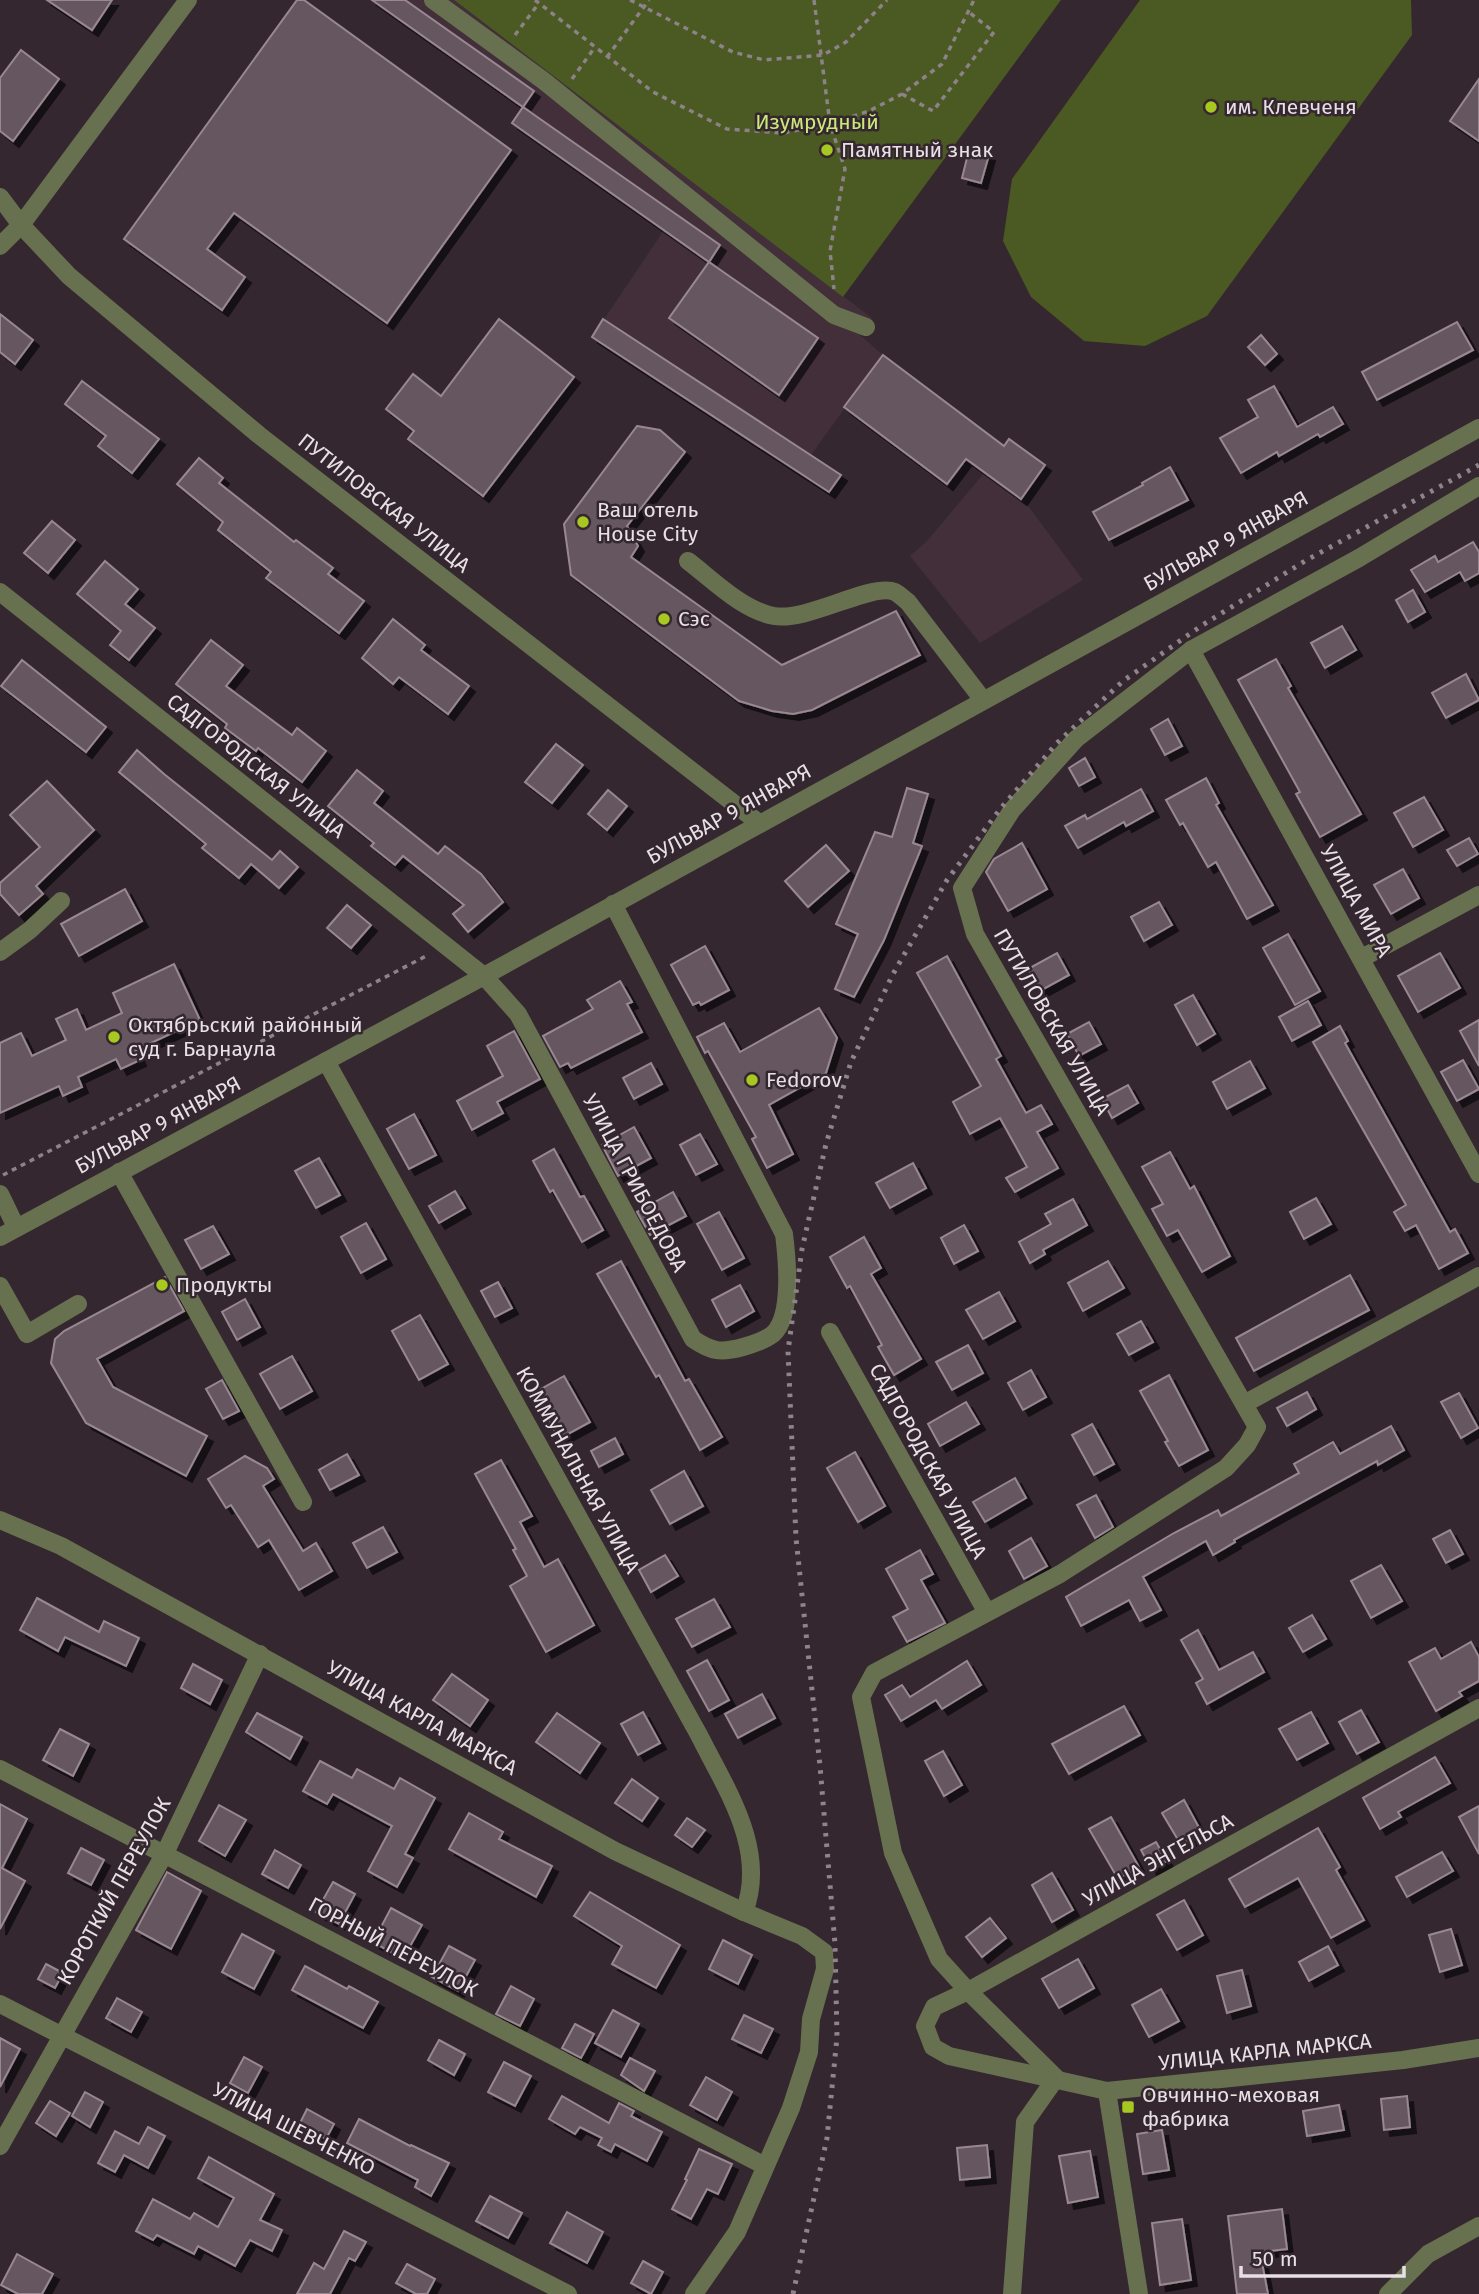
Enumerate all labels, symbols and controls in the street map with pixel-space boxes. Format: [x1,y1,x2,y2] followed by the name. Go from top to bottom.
[1225,94,1357,120] place label: им. Клевченя
[1203,99,1219,115] marker: им. Клевченя
[755,109,879,135] park label: Изумрудный
[841,137,993,163] place label: Памятный знак
[819,142,835,158] marker: Памятный знак
[293,428,475,578] street label: ПУТИЛОВСКАЯ УЛИЦА
[1139,485,1313,597] street label: БУЛЬВАР 9 ЯНВАРЯ
[597,497,699,547] place label: Ваш отель House City
[575,514,591,530] marker: Ваш отель House City
[678,606,710,632] place label: Сэс
[656,611,672,627] marker: Сэс
[162,688,350,844] street label: САДГОРОДСКАЯ УЛИЦА
[642,758,816,870] street label: БУЛЬВАР 9 ЯНВАРЯ
[1315,840,1397,962] street label: УЛИЦА МИРА
[988,924,1116,1120] street label: ПУТИЛОВСКАЯ УЛИЦА
[128,1012,363,1062] place label: Октябрьский районный суд г. Барнаула
[106,1029,122,1045] marker: Октябрьский районный суд г. Барнаула
[766,1067,842,1093] place label: Fedorov
[71,1070,245,1180] street label: БУЛЬВАР 9 ЯНВАРЯ
[744,1072,760,1088] marker: Fedorov
[577,1090,693,1276] street label: УЛИЦА ГРИБОЕДОВА
[176,1272,273,1298] place label: Продукты
[154,1277,170,1293] marker: Продукты
[863,1359,993,1563] street label: САДГОРОДСКАЯ УЛИЦА
[510,1362,646,1578] street label: КОММУНАЛЬНАЯ УЛИЦА
[322,1655,522,1781] street label: УЛИЦА КАРЛА МАРКСА
[52,1792,177,1989] street label: КОРОТКИЙ ПЕРЕУЛОК
[1078,1808,1238,1912] street label: УЛИЦА ЭНГЕЛЬСА
[304,1891,483,2003] street label: ГОРНЫЙ ПЕРЕУЛОК
[1157,2028,1373,2076] street label: УЛИЦА КАРЛА МАРКСА
[208,2077,380,2181] street label: УЛИЦА ШЕВЧЕНКО
[1142,2082,1320,2132] place label: Овчинно-меховая фабрика
[1120,2099,1136,2115] marker: Овчинно-меховая фабрика
[1241,2234,1404,2278] scale bar
[1252,2246,1298,2272] text: 50 m

